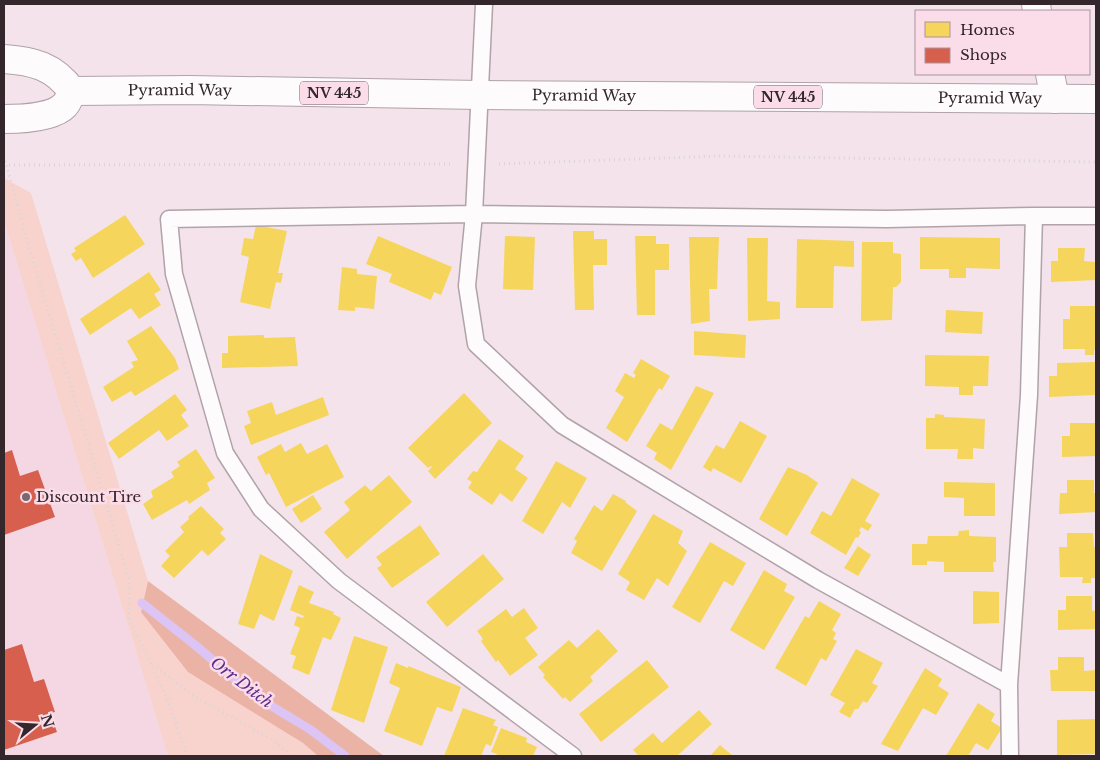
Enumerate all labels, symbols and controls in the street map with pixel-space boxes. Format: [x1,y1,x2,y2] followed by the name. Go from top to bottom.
[915,10,1090,75] legend
[960,20,1015,39] text: Homes
[960,45,1007,64] text: Shops
[128,80,233,100] street label: Pyramid Way
[300,82,368,105] road number: NV 445
[532,85,637,105] street label: Pyramid Way
[754,85,822,108] road number: NV 445
[938,88,1043,108] street label: Pyramid Way
[36,487,141,506] place label: Discount Tire
[20,491,32,503] marker: Discount Tire
[207,652,277,712] water label: Orr Ditch
[10,700,60,750] north arrow
[37,712,58,730] text: N

